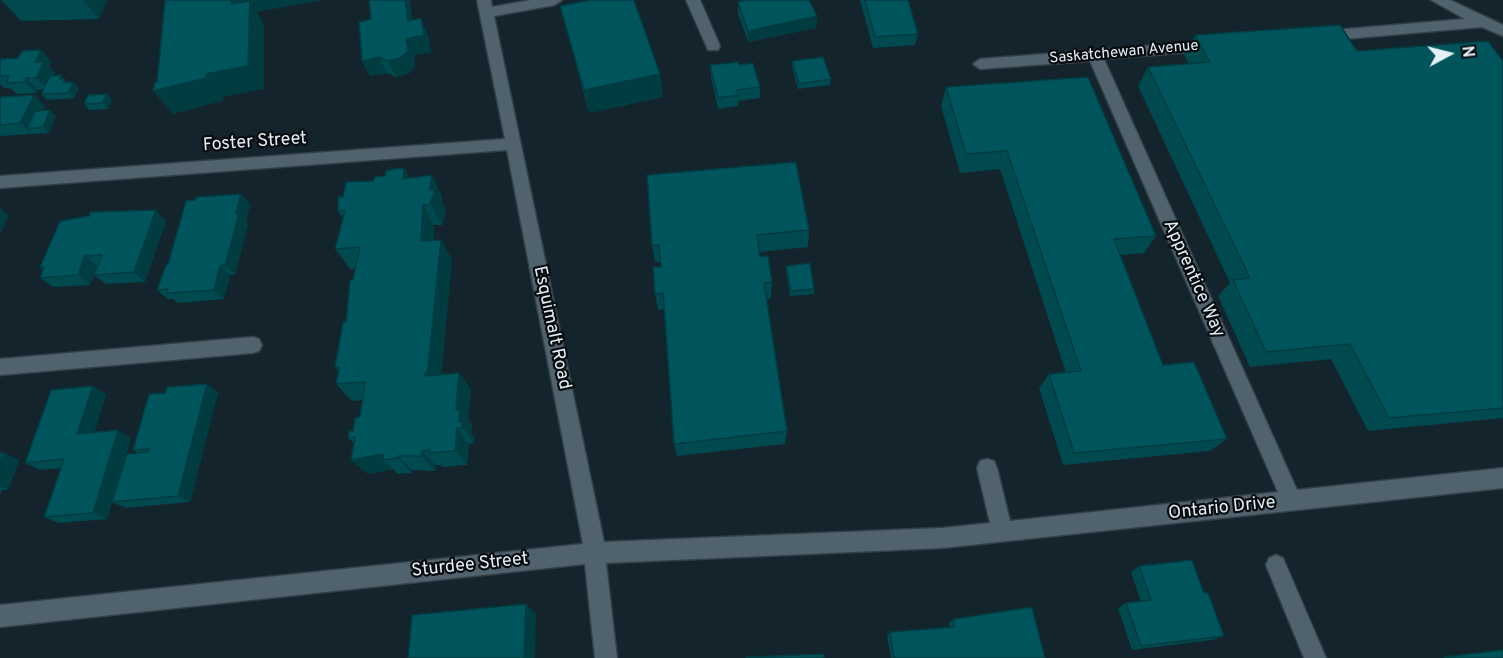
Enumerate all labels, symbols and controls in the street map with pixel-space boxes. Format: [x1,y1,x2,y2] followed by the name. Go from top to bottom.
[1419,24,1479,84] north arrow
[1049,38,1199,68] street label: Saskatchewan Avenue
[1456,45,1477,59] text: N
[202,129,308,157] street label: Foster Street
[1157,217,1229,341] street label: Apprentice Way
[527,264,575,392] street label: Esquimalt Road
[1167,493,1277,525] street label: Ontario Drive
[411,549,529,583] street label: Sturdee Street

